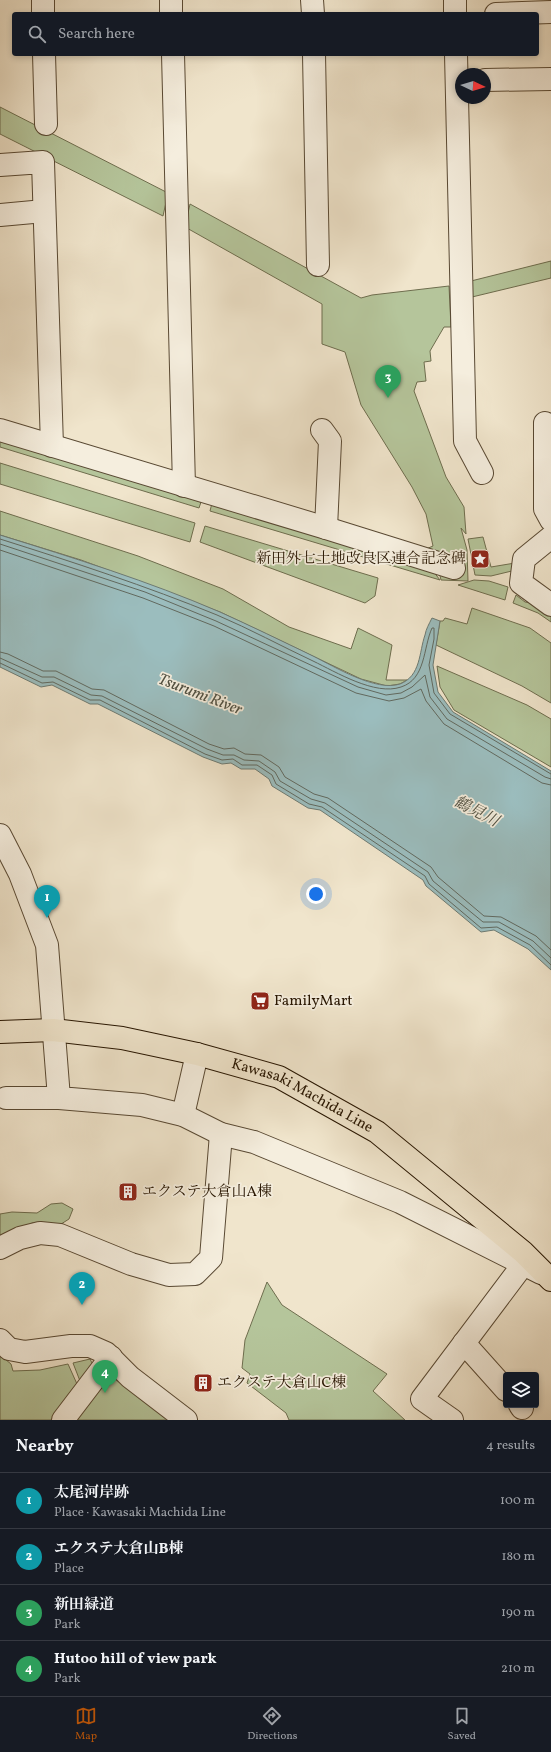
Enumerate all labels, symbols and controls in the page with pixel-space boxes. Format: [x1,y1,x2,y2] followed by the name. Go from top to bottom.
[12,12,539,56] search box
[26,23,48,45] icon: search
[58,24,135,45] text: Search here
[455,68,491,104] north arrow
[375,365,401,398] pin: 3
[469,548,491,570] place icon: 新田外七土地改良区連合記念碑
[256,549,466,570] place label: 新田外七土地改良区連合記念碑
[155,669,246,722] water label: Tsurumi River
[450,791,504,834] water label: 鶴見川
[306,884,326,904] your location
[34,885,60,918] pin: 1
[249,990,271,1012] supermarket icon: FamilyMart
[274,991,353,1012] place label: FamilyMart
[229,1054,377,1138] street label: Kawasaki Machida Line
[117,1181,139,1203] building icon: エクステ大倉山A棟
[142,1182,272,1203] place label: エクステ大倉山A棟
[69,1272,95,1305] pin: 2
[92,1360,118,1393] pin: 4
[192,1372,214,1394] building icon: エクステ大倉山C棟
[503,1372,539,1408] map controls
[503,1372,539,1408] button: layers
[217,1373,346,1394] place label: エクステ大倉山C棟
[16,1435,74,1458] text: Nearby
[486,1437,535,1455] text: 4 results
[54,1483,129,1504] text: 太尾河岸跡
[26,1492,32,1510] text: 1
[500,1492,535,1510] text: 100 m
[54,1504,226,1522] text: Place · Kawasaki Machida Line
[54,1539,184,1560] text: エクステ大倉山B棟
[26,1548,32,1566] text: 2
[501,1548,535,1566] text: 180 m
[54,1560,84,1578] text: Place
[54,1595,114,1616] text: 新田緑道
[26,1604,32,1622] text: 3
[501,1604,535,1622] text: 190 m
[54,1616,81,1634] text: Park
[54,1649,217,1670] text: Hutoo hill of view park
[25,1660,33,1678] text: 4
[501,1660,535,1678] text: 210 m
[54,1670,81,1688] text: Park
[75,1705,97,1744] tab: Map
[247,1705,298,1744] tab: Directions
[448,1705,476,1744] tab: Saved

